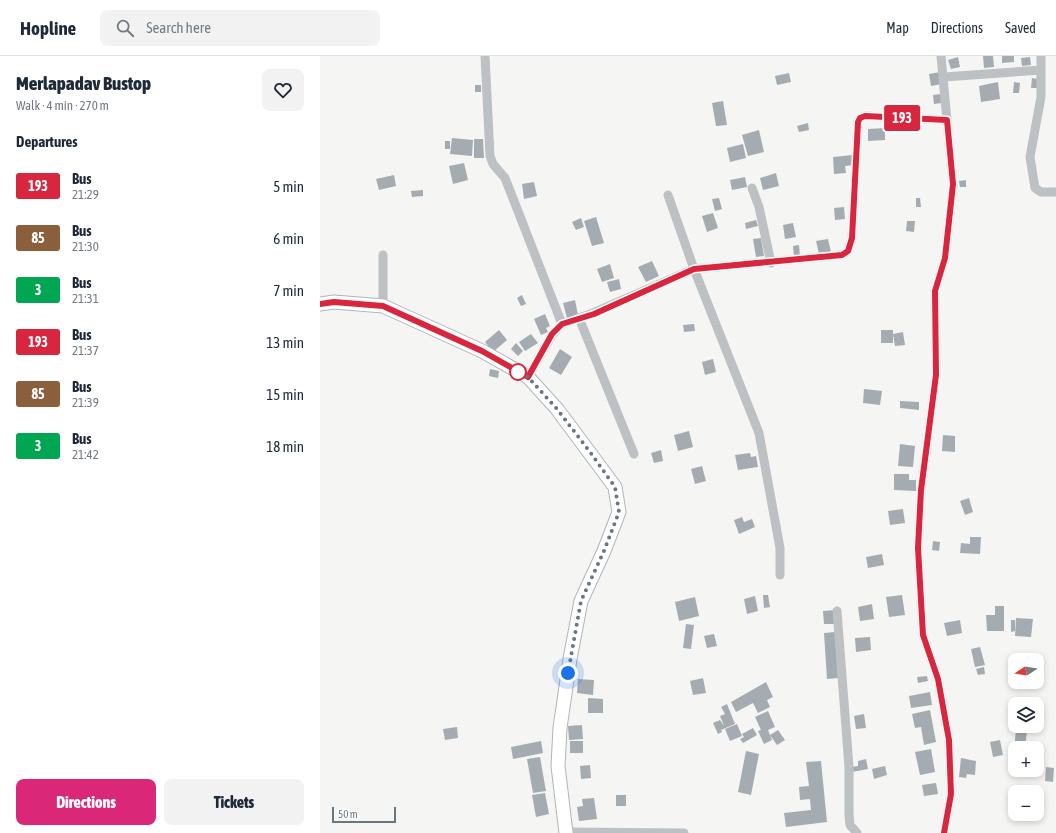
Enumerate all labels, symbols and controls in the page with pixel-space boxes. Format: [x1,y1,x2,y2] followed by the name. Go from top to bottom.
[100,10,380,46] search box
[20,17,76,39] text: Hopline
[114,17,136,39] icon: search
[146,19,211,36] text: Search here
[886,20,909,36] text: Map
[931,20,983,36] text: Directions
[1005,20,1036,36] text: Saved
[262,69,304,111] button: heart
[16,72,151,94] text: Merlapadav Bustop
[16,98,109,113] text: Walk · 4 min · 270 m
[879,105,925,131] line badge: 193
[892,110,912,126] text: 193
[16,133,78,150] text: Departures
[72,170,92,187] text: Bus
[28,178,48,194] text: 193
[273,178,304,195] text: 5 min
[72,187,99,202] text: 21:29
[72,222,92,239] text: Bus
[31,230,45,246] text: 85
[273,230,304,247] text: 6 min
[72,239,99,254] text: 21:30
[72,274,92,291] text: Bus
[35,282,41,298] text: 3
[273,282,304,299] text: 7 min
[72,291,99,306] text: 21:31
[72,326,92,343] text: Bus
[28,334,48,350] text: 193
[266,334,304,351] text: 13 min
[72,343,99,358] text: 21:37
[509,363,527,381] unlabelled marker
[72,378,92,395] text: Bus
[31,386,45,402] text: 85
[266,386,304,403] text: 15 min
[72,395,99,410] text: 21:39
[72,430,92,447] text: Bus
[35,438,41,454] text: 3
[266,438,304,455] text: 18 min
[72,447,99,462] text: 21:42
[1008,653,1044,689] north arrow
[1008,653,1044,821] map controls
[558,663,578,683] your location
[1008,697,1044,733] button: layers
[1008,741,1044,777] button: +
[16,779,156,825] button: Directions
[164,779,304,825] button: Tickets
[1008,785,1044,821] button: −
[332,805,396,824] scale bar
[338,808,358,820] text: 50 m

